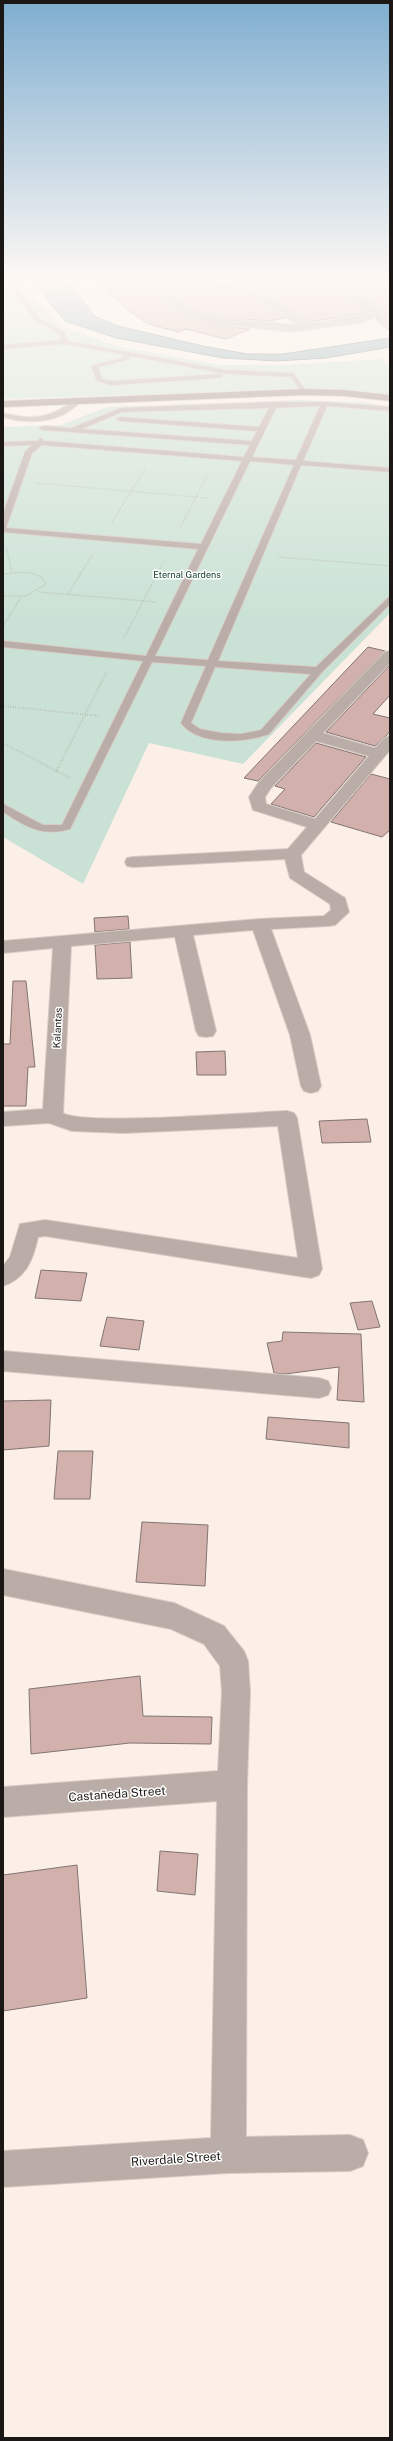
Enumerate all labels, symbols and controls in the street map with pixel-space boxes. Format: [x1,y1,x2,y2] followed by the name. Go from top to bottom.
[153,569,221,580] park label: Eternal Gardens
[50,1007,64,1049] street label: Kalantas
[68,1784,166,1804] street label: Castañeda Street
[131,2149,222,2169] street label: Riverdale Street

